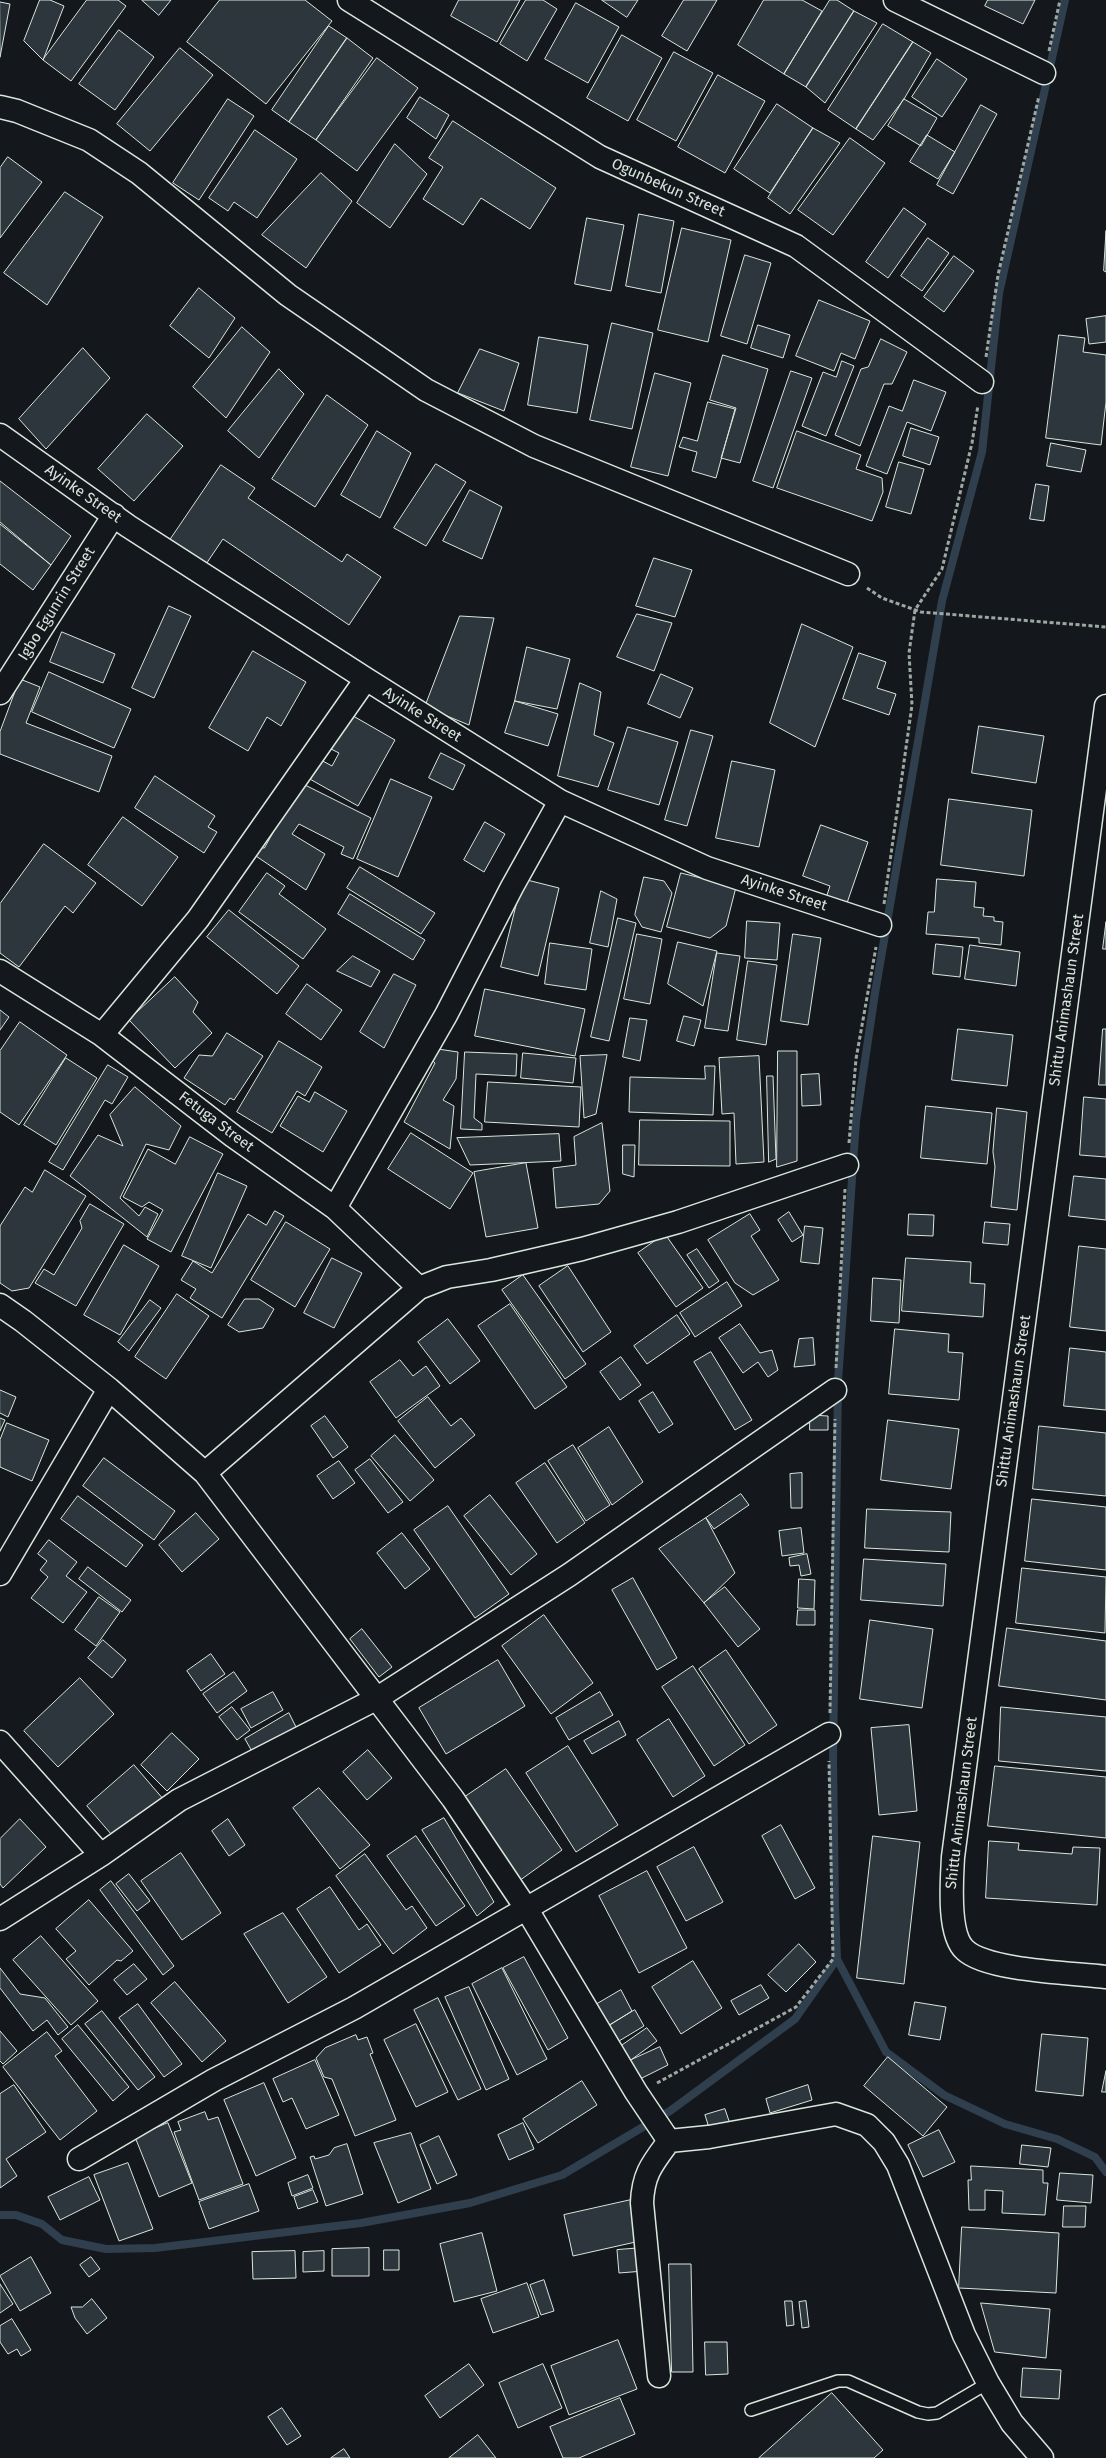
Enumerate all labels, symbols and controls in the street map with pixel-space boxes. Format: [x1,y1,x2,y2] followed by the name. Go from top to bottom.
[608,155,728,221] street label: Ogunbekun Street
[41,461,125,527] street label: Ayinke Street
[15,544,99,664] street label: Igbo Egunrin Street
[379,684,465,746] street label: Ayinke Street
[739,871,829,915] street label: Ayinke Street
[1046,913,1088,1087] street label: Shittu Animashaun Street
[175,1088,257,1156] street label: Fetuga Street
[993,1314,1035,1488] street label: Shittu Animashaun Street
[943,1716,981,1890] street label: Shittu Animashaun Street

